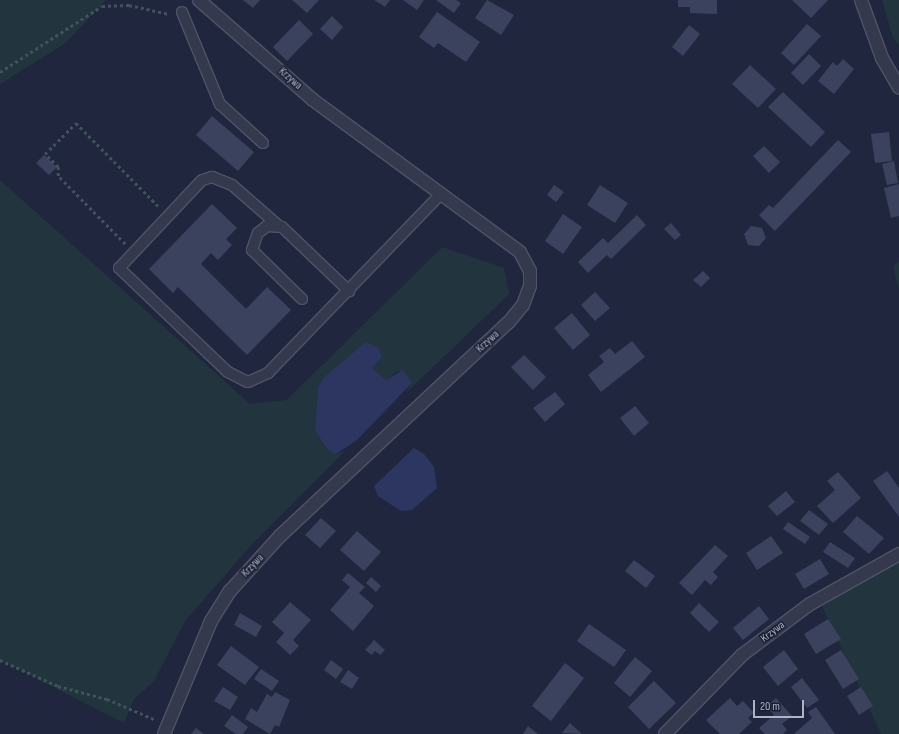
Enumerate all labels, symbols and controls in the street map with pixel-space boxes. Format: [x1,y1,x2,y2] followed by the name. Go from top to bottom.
[276,65,304,93] street label: Krzywa
[474,328,502,356] street label: Krzywa
[239,552,267,580] street label: Krzywa
[758,619,788,645] street label: Krzywa
[755,692,806,718] scale bar
[760,699,780,714] text: 20 m

